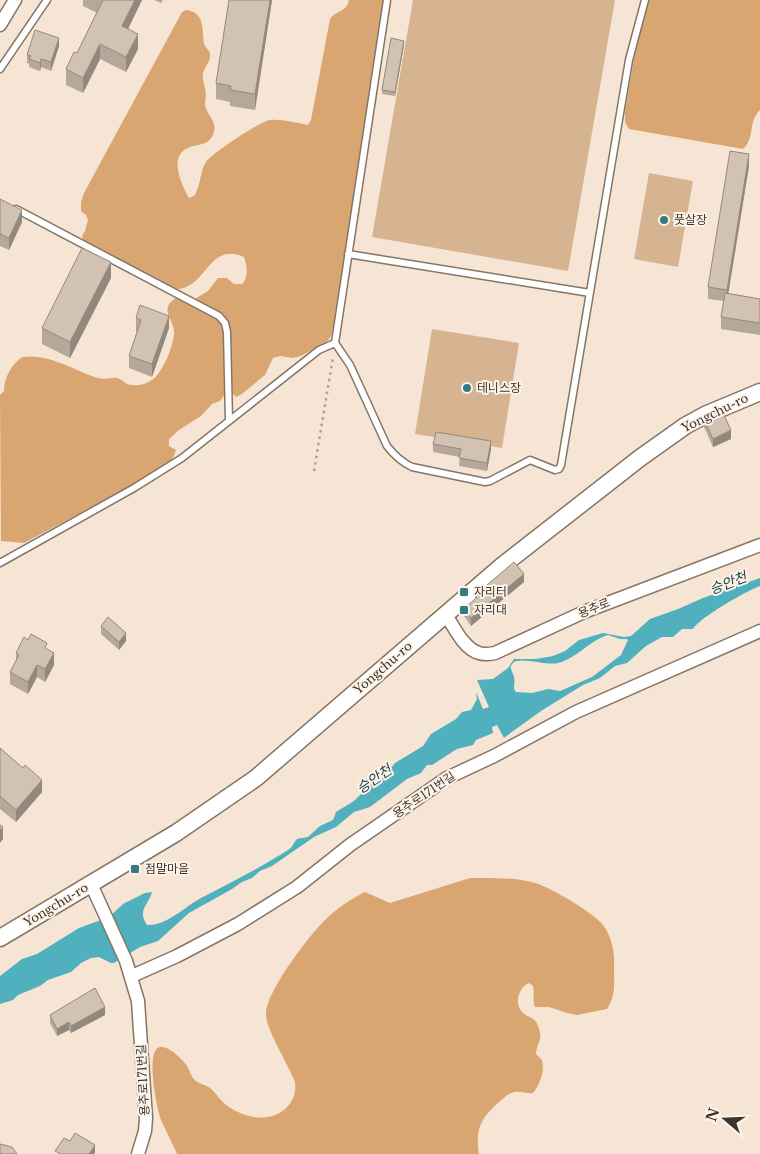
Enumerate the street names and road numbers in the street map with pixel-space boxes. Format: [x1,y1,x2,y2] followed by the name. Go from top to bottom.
[678,390,751,436] street label: Yongchu-ro
[576,594,612,621] street label: 용추로
[350,638,415,698] street label: Yongchu-ro
[390,768,458,821] street label: 용추로171번길
[20,879,91,930] street label: Yongchu-ro
[133,1044,152,1116] street label: 용추로171번길

